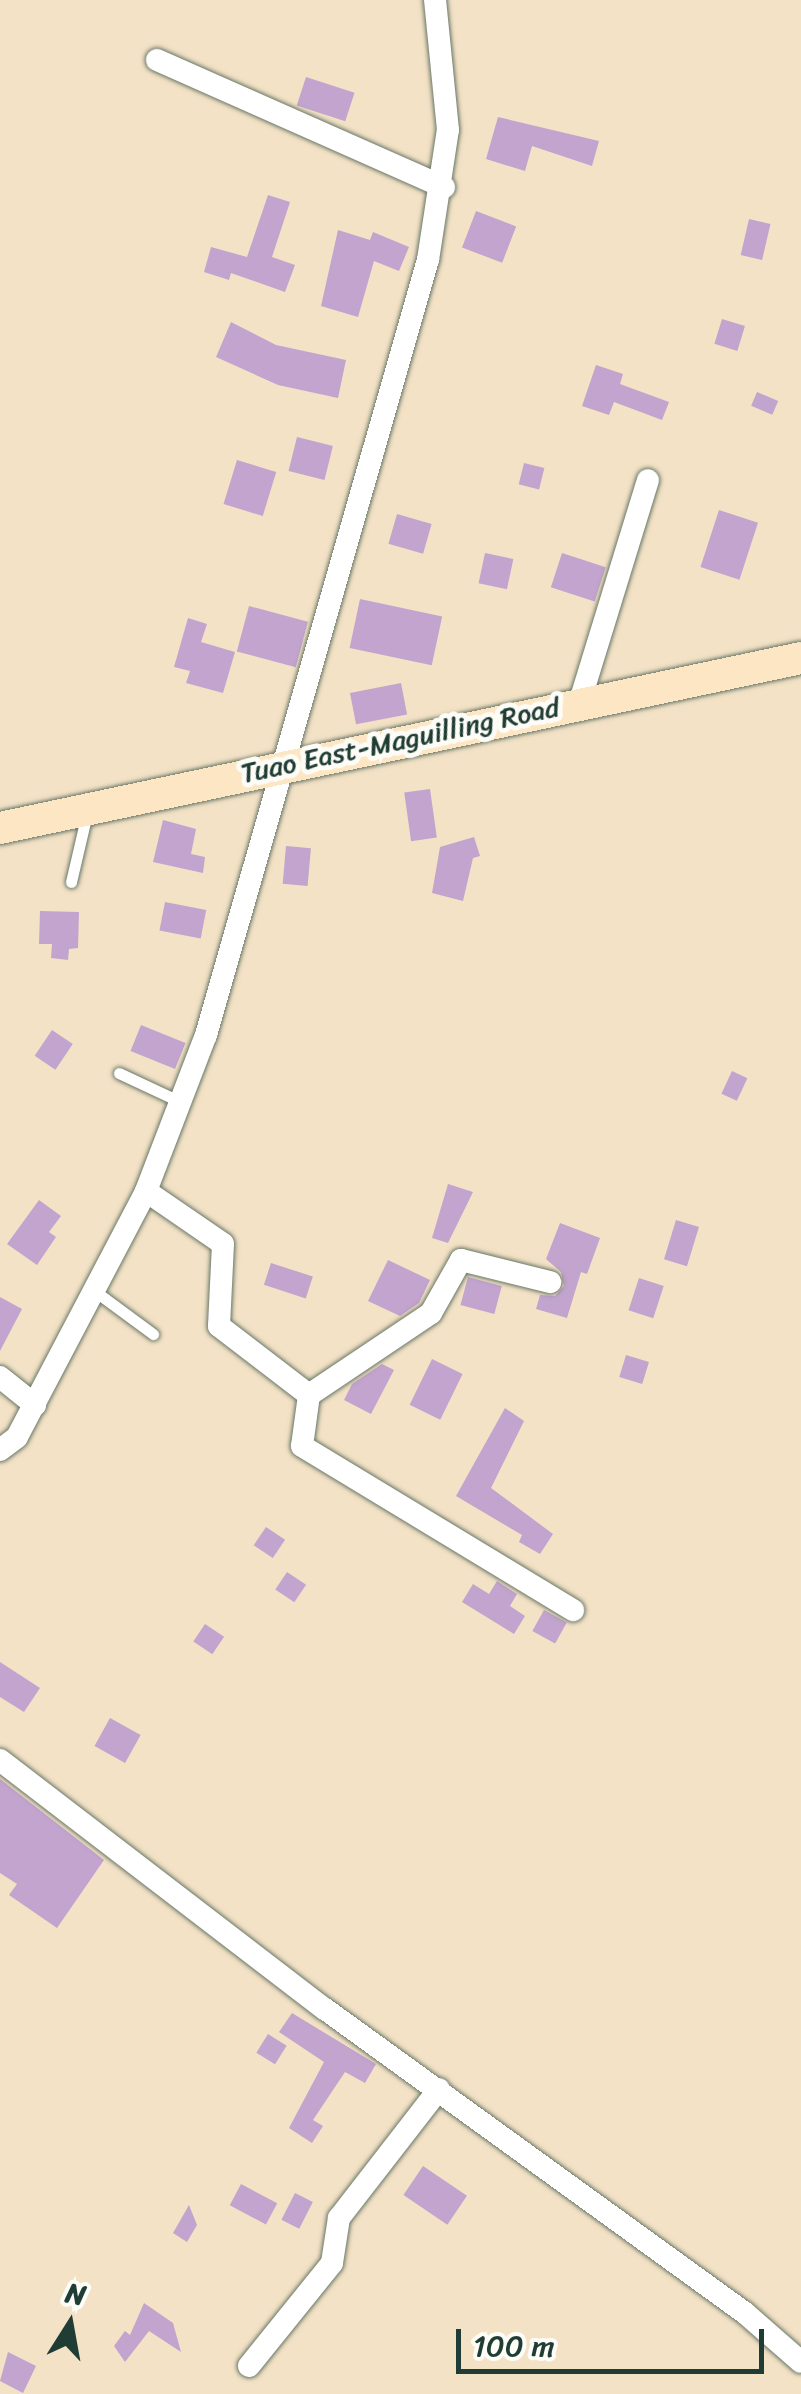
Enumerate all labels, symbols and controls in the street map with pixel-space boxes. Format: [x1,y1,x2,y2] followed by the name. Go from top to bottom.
[238,690,562,790] street label: Tuao East-Maguilling Road
[62,2268,90,2320] text: N
[20,2274,120,2374] north arrow
[461,2309,768,2371] scale bar
[473,2319,555,2373] text: 100 m

